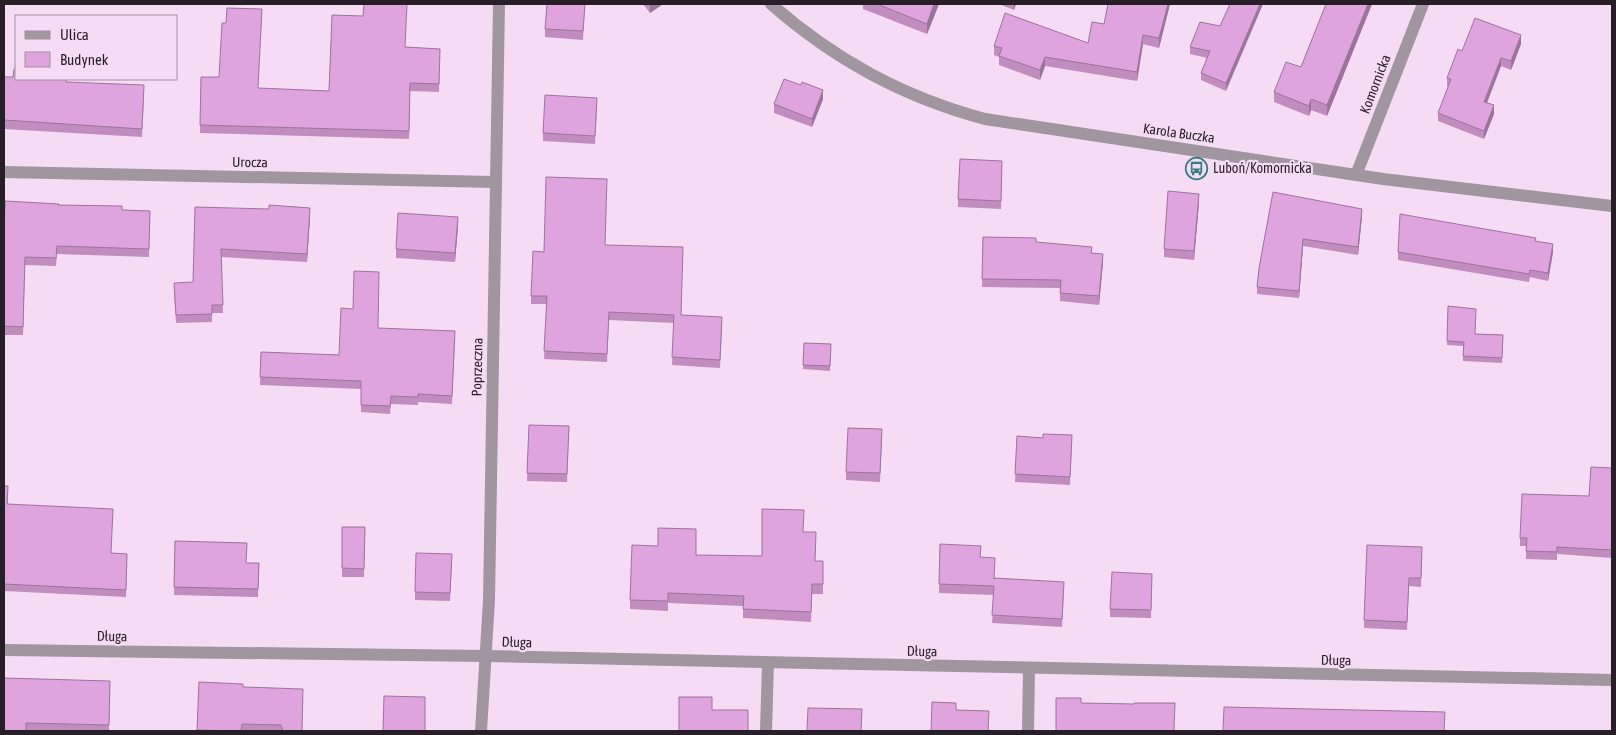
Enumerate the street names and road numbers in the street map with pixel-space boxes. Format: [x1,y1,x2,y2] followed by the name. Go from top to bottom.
[1356,52,1394,116] street label: Komornicka
[1142,120,1216,146] street label: Karola Buczka
[232,154,268,170] street label: Urocza
[468,337,486,397] street label: Poprzeczna
[97,628,127,644] street label: Długa
[501,633,533,651] street label: Długa
[907,643,937,659] street label: Długa
[1321,652,1351,668] street label: Długa

